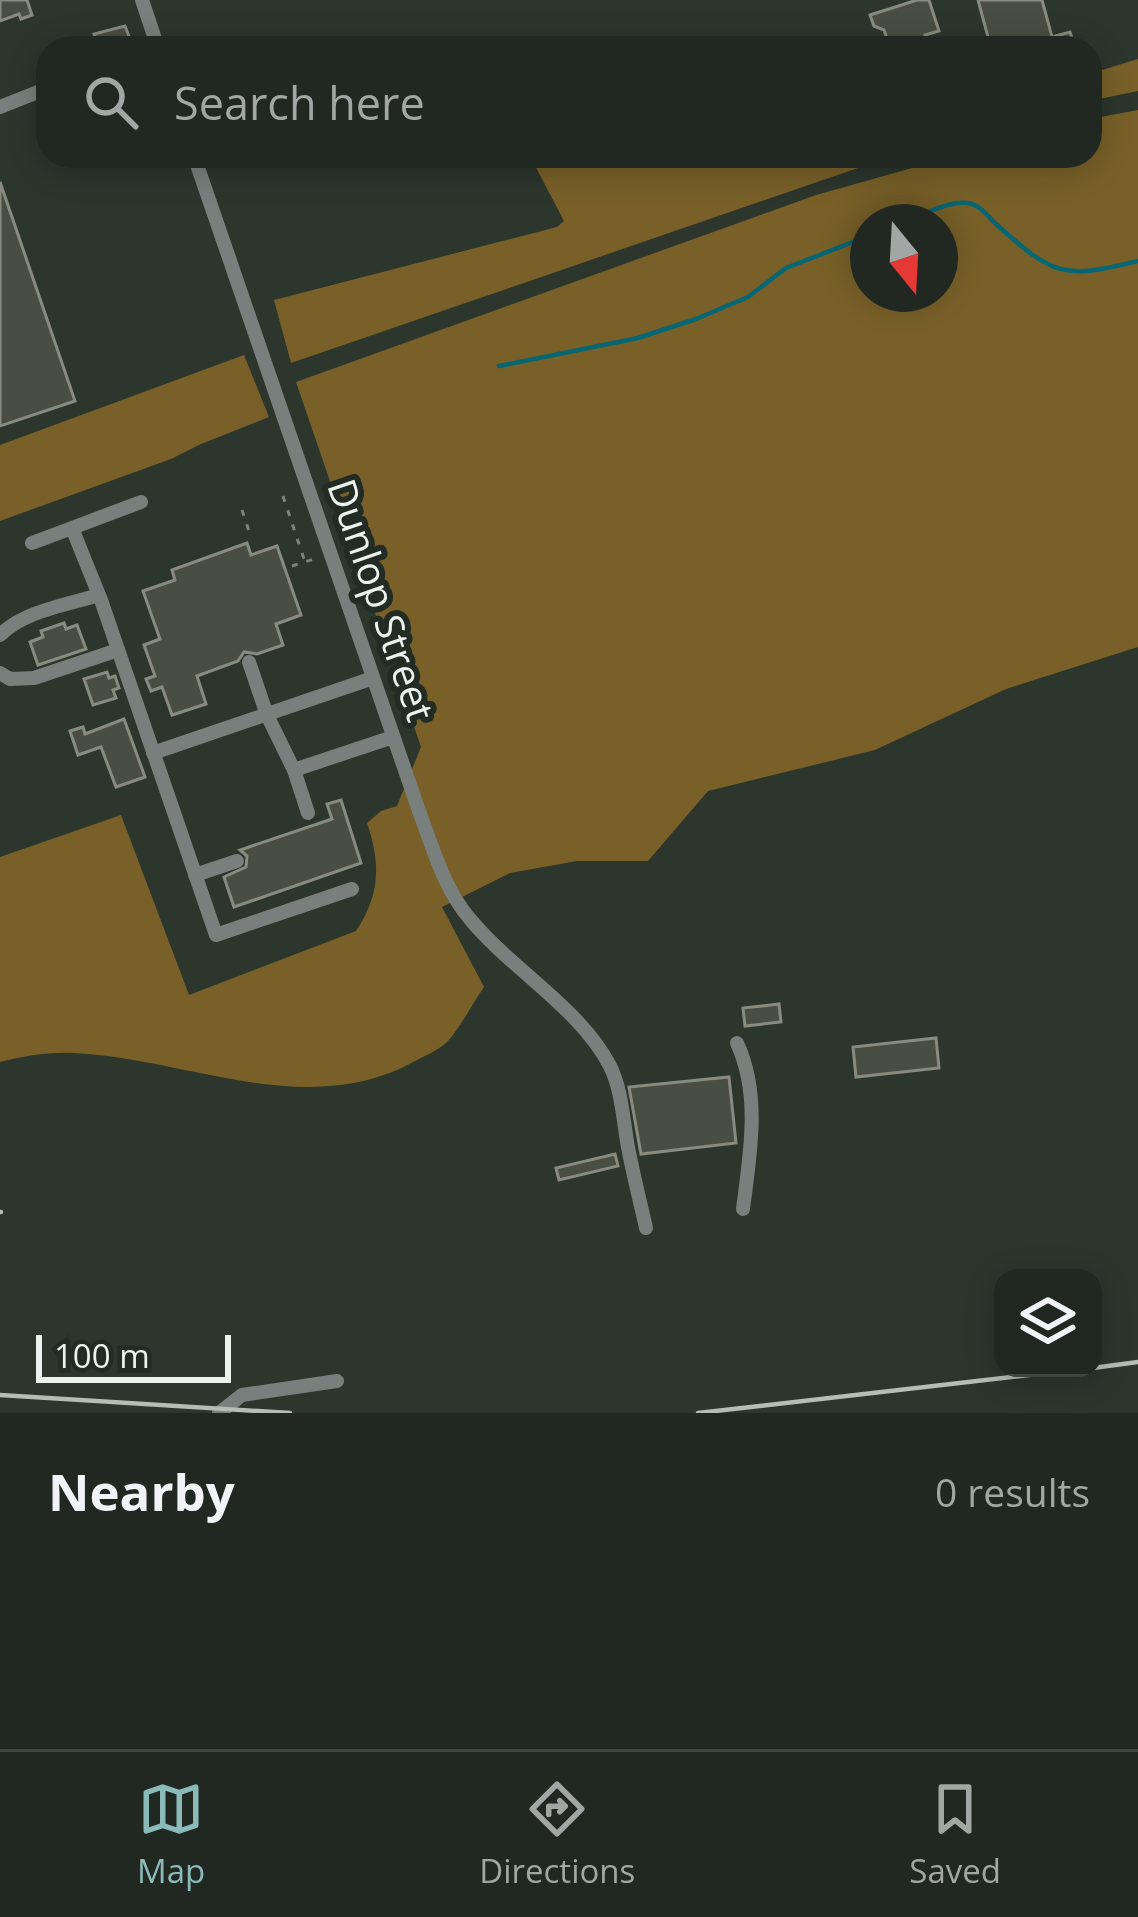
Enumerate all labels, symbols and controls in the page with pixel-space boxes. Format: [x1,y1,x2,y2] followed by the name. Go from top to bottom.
[36,36,1102,168] search box
[78,69,144,135] icon: search
[174,72,425,133] text: Search here
[850,204,958,312] north arrow
[316,472,449,727] street label: Dunlop Street
[994,1269,1102,1377] map controls
[994,1269,1102,1377] button: layers
[36,1329,231,1382] scale bar
[54,1333,150,1378] text: 100 m
[48,1456,235,1526] text: Nearby
[935,1465,1090,1518] text: 0 results
[137,1776,205,1893] tab: Map
[479,1776,635,1893] tab: Directions
[909,1776,1001,1893] tab: Saved

